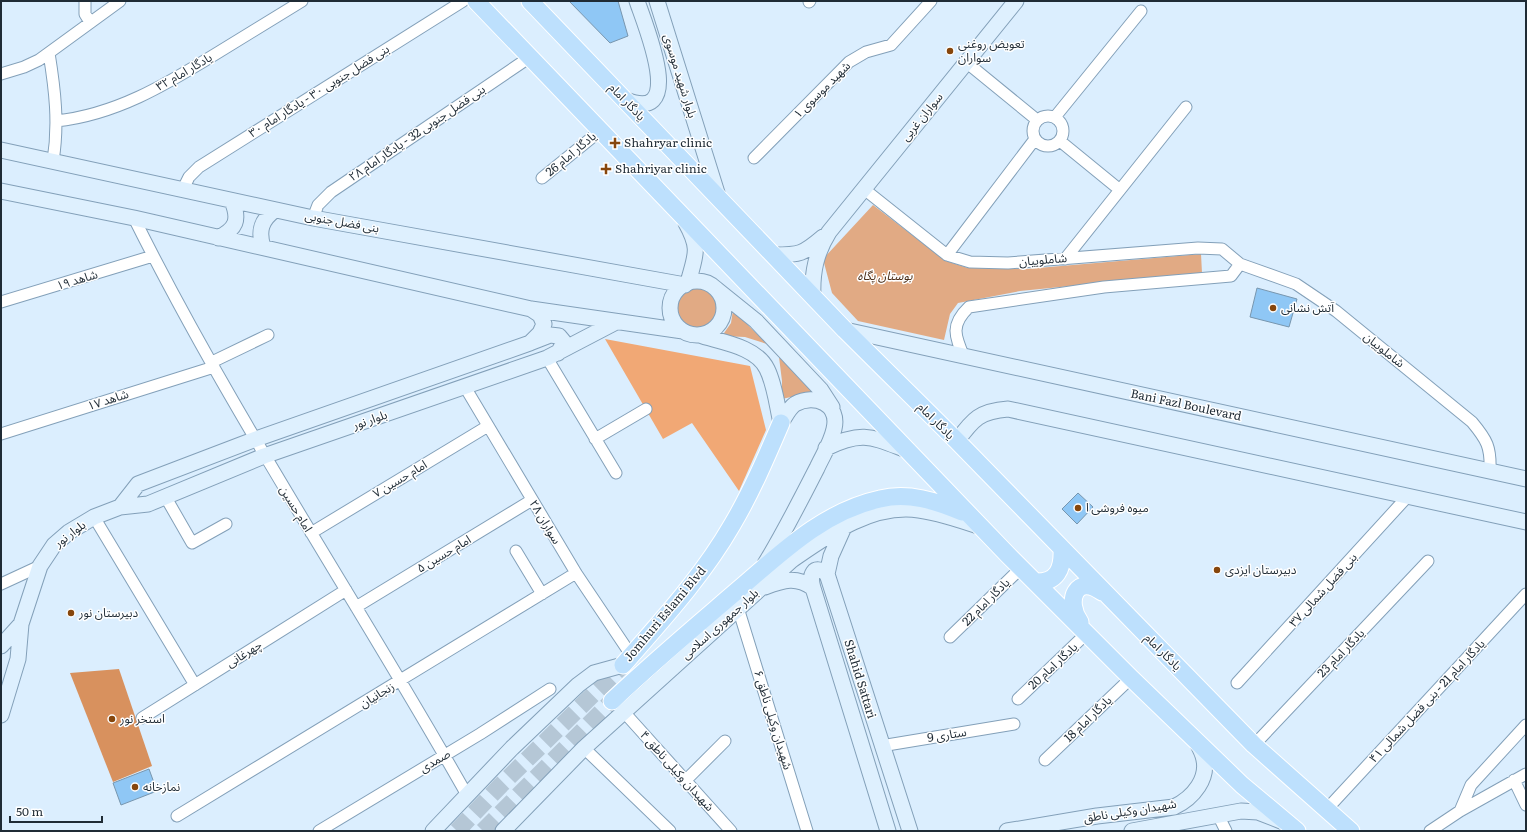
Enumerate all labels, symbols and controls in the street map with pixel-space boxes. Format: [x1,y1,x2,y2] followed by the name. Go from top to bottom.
[660,31,702,120] street label: بلوار شهید موسوی
[958,34,1025,66] place label: تعویض روغنی سواران
[244,39,393,142] street label: بنی فضل جنوبی ۳۰ - یادگار امام ۳۰
[945,46,955,56] marker: تعویض روغنی سواران
[152,48,216,95] street label: یادگار امام ۳۲
[789,57,854,122] street label: شهید موسوی ۱
[604,78,650,125] street label: یادگار امام
[344,79,489,186] street label: بنی فضل جنوبی 32 - یادگار امام ۲۸
[896,88,946,145] street label: سواران غربی
[541,127,600,181] street label: یادگار امام 26
[624,133,712,151] place label: Shahryar clinic
[609,137,621,149] marker: Shahryar clinic
[615,159,707,177] place label: Shahriyar clinic
[600,163,612,175] marker: Shahriyar clinic
[303,206,381,236] street label: بنی فضل جنوبی
[1018,248,1068,270] street label: شاملوییان
[54,264,100,294] street label: شاهد ۱۹
[858,266,913,284] park label: بوستان پگاه
[1281,298,1335,316] place label: آتش نشانی
[1268,303,1278,313] marker: آتش نشانی
[1360,327,1409,371] street label: شاملوییان
[1129,383,1244,425] street label: Bani Fazl Boulevard
[85,384,131,414] street label: شاهد ۱۷
[913,397,960,444] street label: یادگار امام
[349,405,389,434] street label: بلوار نور
[369,455,431,502] street label: امام حسین ۷
[275,482,318,536] street label: امام حسین
[525,496,566,547] street label: سواران ۲۸
[1086,498,1149,516] place label: میوه فروشی ا
[1073,503,1083,513] marker: میوه فروشی ا
[49,515,89,552] street label: بلوار نور
[413,530,475,577] street label: امام حسین ۵
[1284,548,1361,630] street label: بنی فضل شمالی ۳۷
[1225,560,1297,578] place label: دبیرستان ایزدی
[619,561,710,665] street label: Jomhuri Eslami Blvd
[1212,565,1222,575] marker: دبیرستان ایزدی
[957,573,1014,630] street label: یادگار امام 22
[677,584,762,663] street label: بلوار جمهوری اسلامی
[78,603,138,621] place label: دبیرستان نور
[66,608,76,618] marker: دبیرستان نور
[1312,624,1369,681] street label: یادگار امام 23
[1140,628,1187,675] street label: یادگار امام
[1364,634,1489,767] street label: یادگار امام 21 - بنی فضل شمالی ۴۱
[222,635,265,671] street label: چهرغانی
[840,637,882,721] street label: Shahid Sattari
[1024,638,1082,694] street label: یادگار امام 20
[750,668,798,772] street label: شهیدان وکیلی ناطق ۶
[356,677,397,712] street label: زنجانیان
[1059,691,1116,746] street label: یادگار امام 18
[119,709,165,727] place label: استخر نور
[107,714,117,724] marker: استخر نور
[926,722,968,746] street label: ستاری 9
[637,726,719,815] street label: شهیدان وکیلی ناطق ۴
[416,744,454,776] street label: صمدی
[143,777,180,795] place label: نمازخانه
[130,782,140,792] marker: نمازخانه
[1082,794,1178,826] street label: شهیدان وکیلی ناطق
[10,798,102,824] scale bar
[16,802,43,820] text: 50 m

